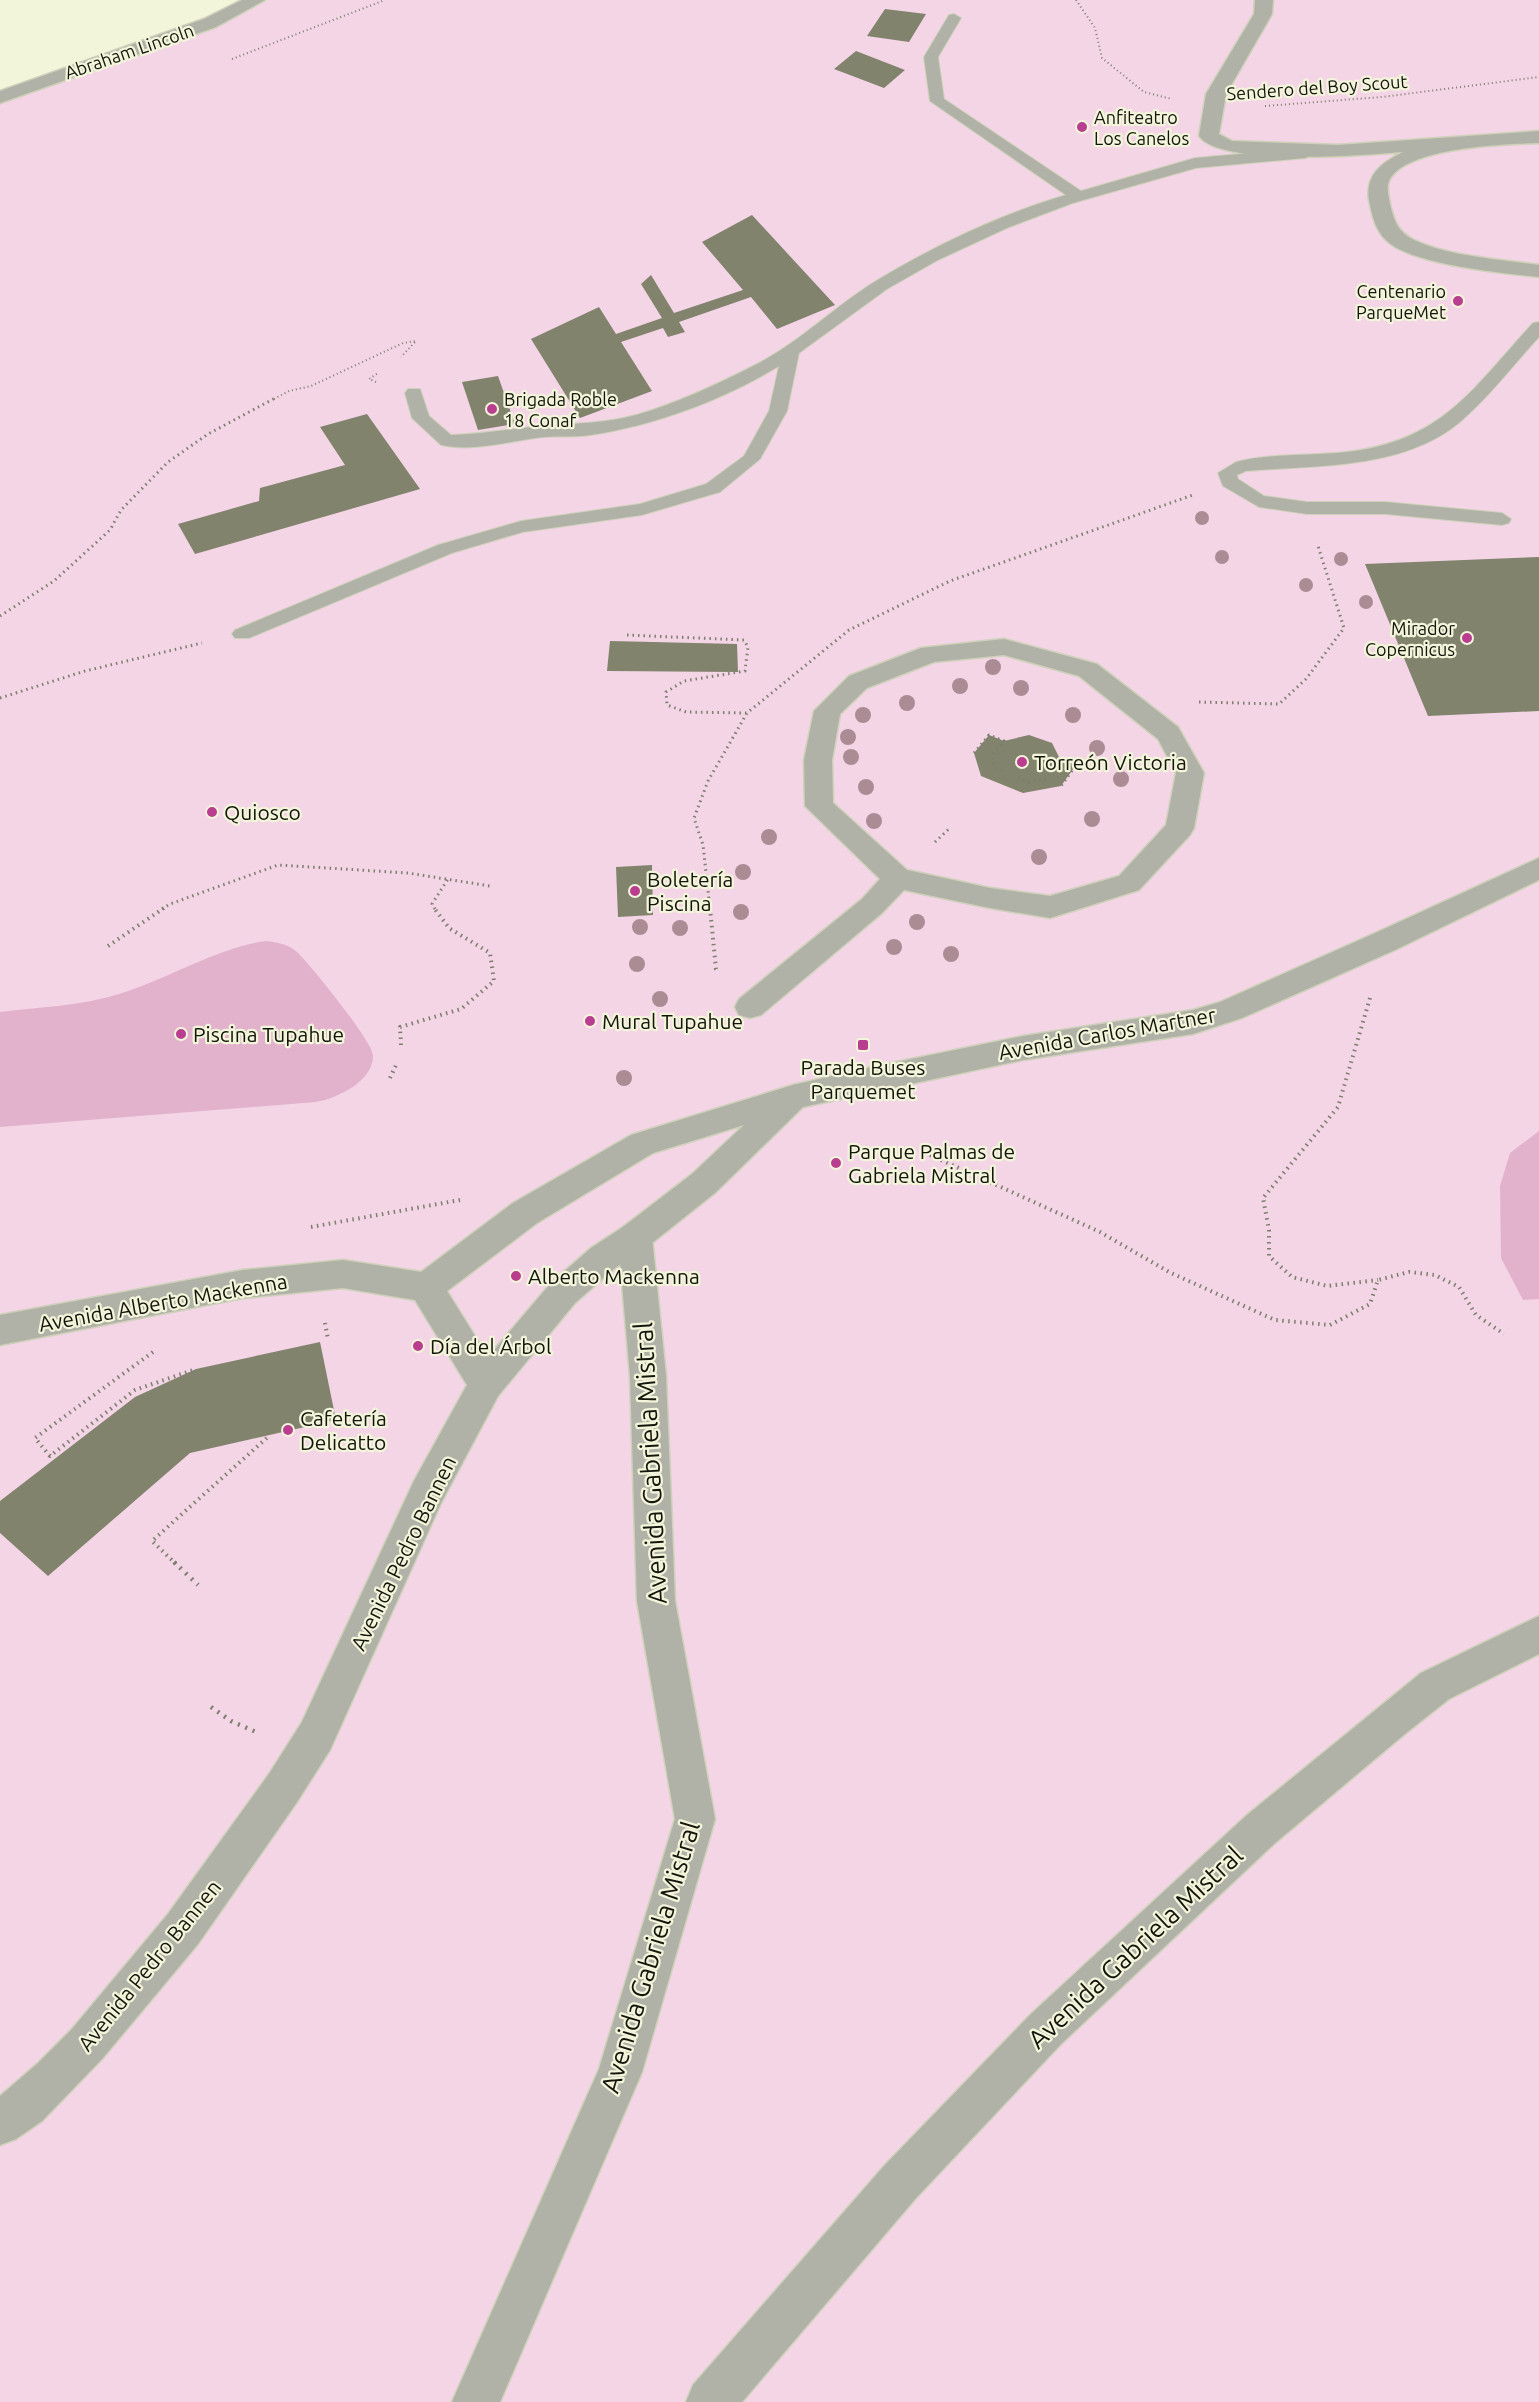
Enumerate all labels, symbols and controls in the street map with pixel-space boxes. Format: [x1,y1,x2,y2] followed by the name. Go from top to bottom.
[62,20,196,82] street label: Abraham Lincoln
[1226,71,1408,103] street label: Sendero del Boy Scout
[1094,107,1189,148] place label: Anfiteatro Los Canelos
[1075,120,1089,134] marker: Anfiteatro Los Canelos
[1356,281,1446,322] place label: Centenario ParqueMet
[1451,294,1465,308] marker: Centenario ParqueMet
[504,389,617,430] place label: Brigada Roble 18 Conaf
[485,402,499,416] marker: Brigada Roble 18 Conaf
[1365,618,1455,659] place label: Mirador Copernicus
[1460,631,1474,645] marker: Mirador Copernicus
[1034,750,1187,774] place label: Torreón Victoria
[1015,755,1029,769] marker: Torreón Victoria
[224,800,301,824] place label: Quiosco
[205,805,219,819] marker: Quiosco
[647,867,733,915] place label: Boletería Piscina
[628,884,642,898] marker: Boletería Piscina
[996,1002,1218,1064] street label: Avenida Carlos Martner
[602,1009,743,1033] place label: Mural Tupahue
[583,1014,597,1028] marker: Mural Tupahue
[193,1022,344,1046] place label: Piscina Tupahue
[174,1027,188,1041] marker: Piscina Tupahue
[856,1038,870,1052] marker: Parada Buses Parquemet
[801,1055,925,1103] place label: Parada Buses Parquemet
[848,1139,1015,1187] place label: Parque Palmas de Gabriela Mistral
[829,1156,843,1170] marker: Parque Palmas de Gabriela Mistral
[528,1264,700,1288] place label: Alberto Mackenna
[37,1268,289,1336] street label: Avenida Alberto Mackenna
[509,1269,523,1283] marker: Alberto Mackenna
[628,1321,672,1605] street label: Avenida Gabriela Mistral
[430,1334,551,1358] place label: Día del Árbol
[411,1339,425,1353] marker: Día del Árbol
[300,1406,387,1454] place label: Cafetería Delicatto
[281,1423,295,1437] marker: Cafetería Delicatto
[346,1452,460,1654] street label: Avenida Pedro Bannen
[595,1818,705,2096] street label: Avenida Gabriela Mistral
[1022,1840,1248,2054] street label: Avenida Gabriela Mistral
[73,1875,225,2055] street label: Avenida Pedro Bannen

